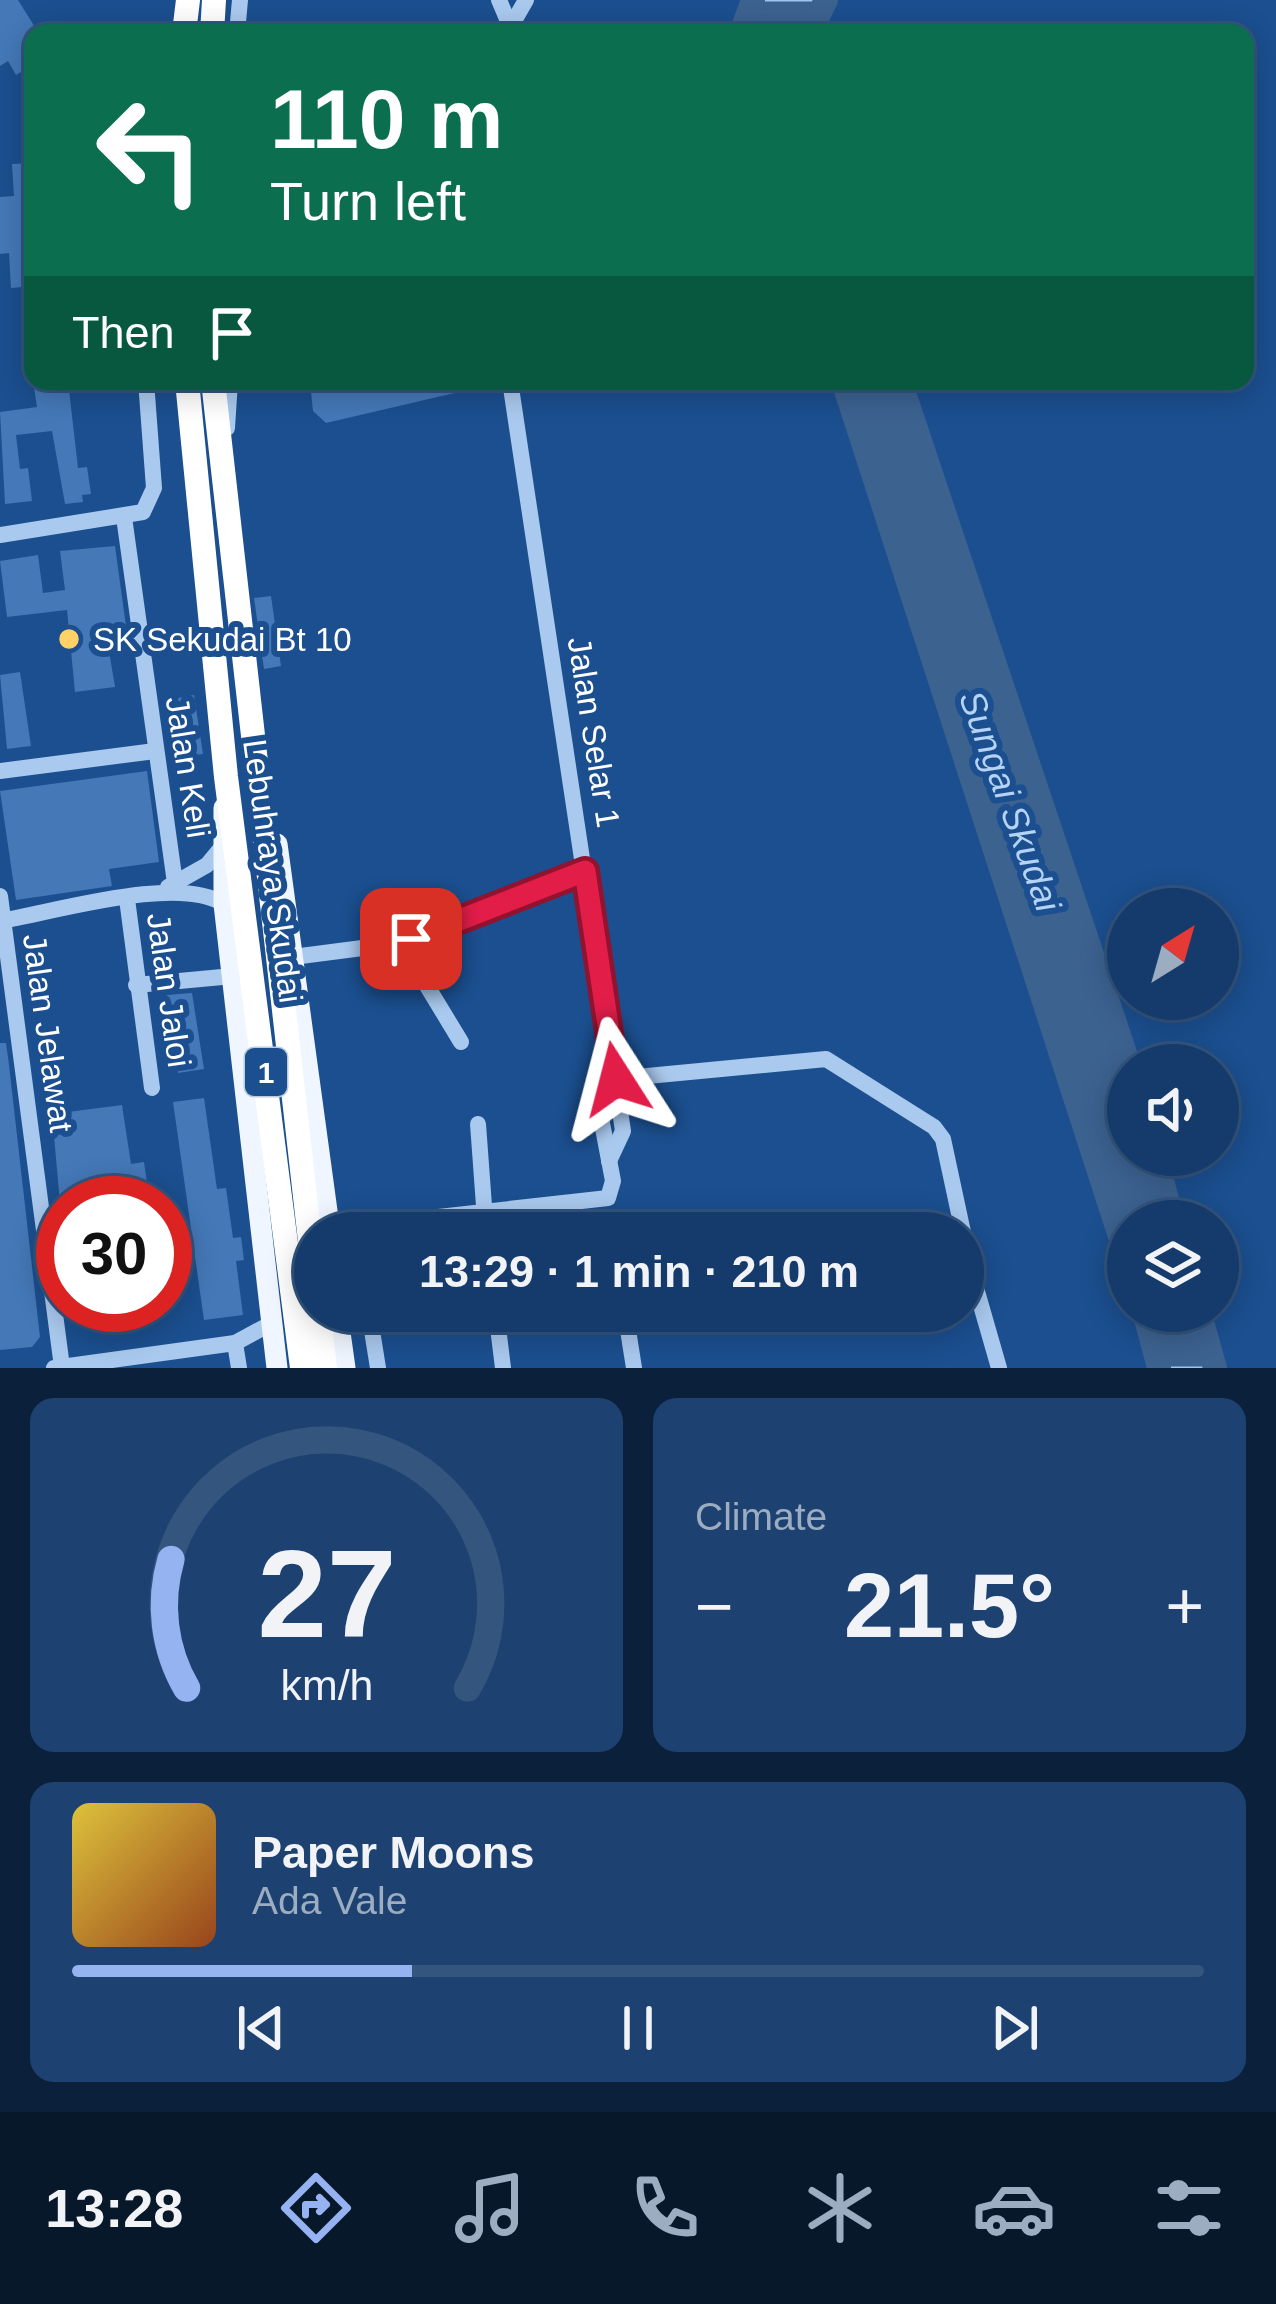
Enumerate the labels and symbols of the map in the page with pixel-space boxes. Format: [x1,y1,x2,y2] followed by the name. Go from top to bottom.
[93,621,352,658] place label: SK Sekudai Bt 10
[56,626,82,652] marker: SK Sekudai Bt 10
[561,634,627,830] street label: Jalan Selar 1
[951,685,1069,918] water label: Sungai Skudai
[159,693,217,841] street label: Jalan Keli
[236,737,310,1005] street label: Lebuhraya Skudai
[360,888,462,990] pin
[1107,888,1239,1020] north arrow
[140,910,198,1070] street label: Jalan Jaloi
[16,931,80,1135] street label: Jalan Jelawat
[553,1016,679,1142] position arrow
[245,1048,287,1096] road number: 1
[36,1176,192,1332] speed limit sign: 30

